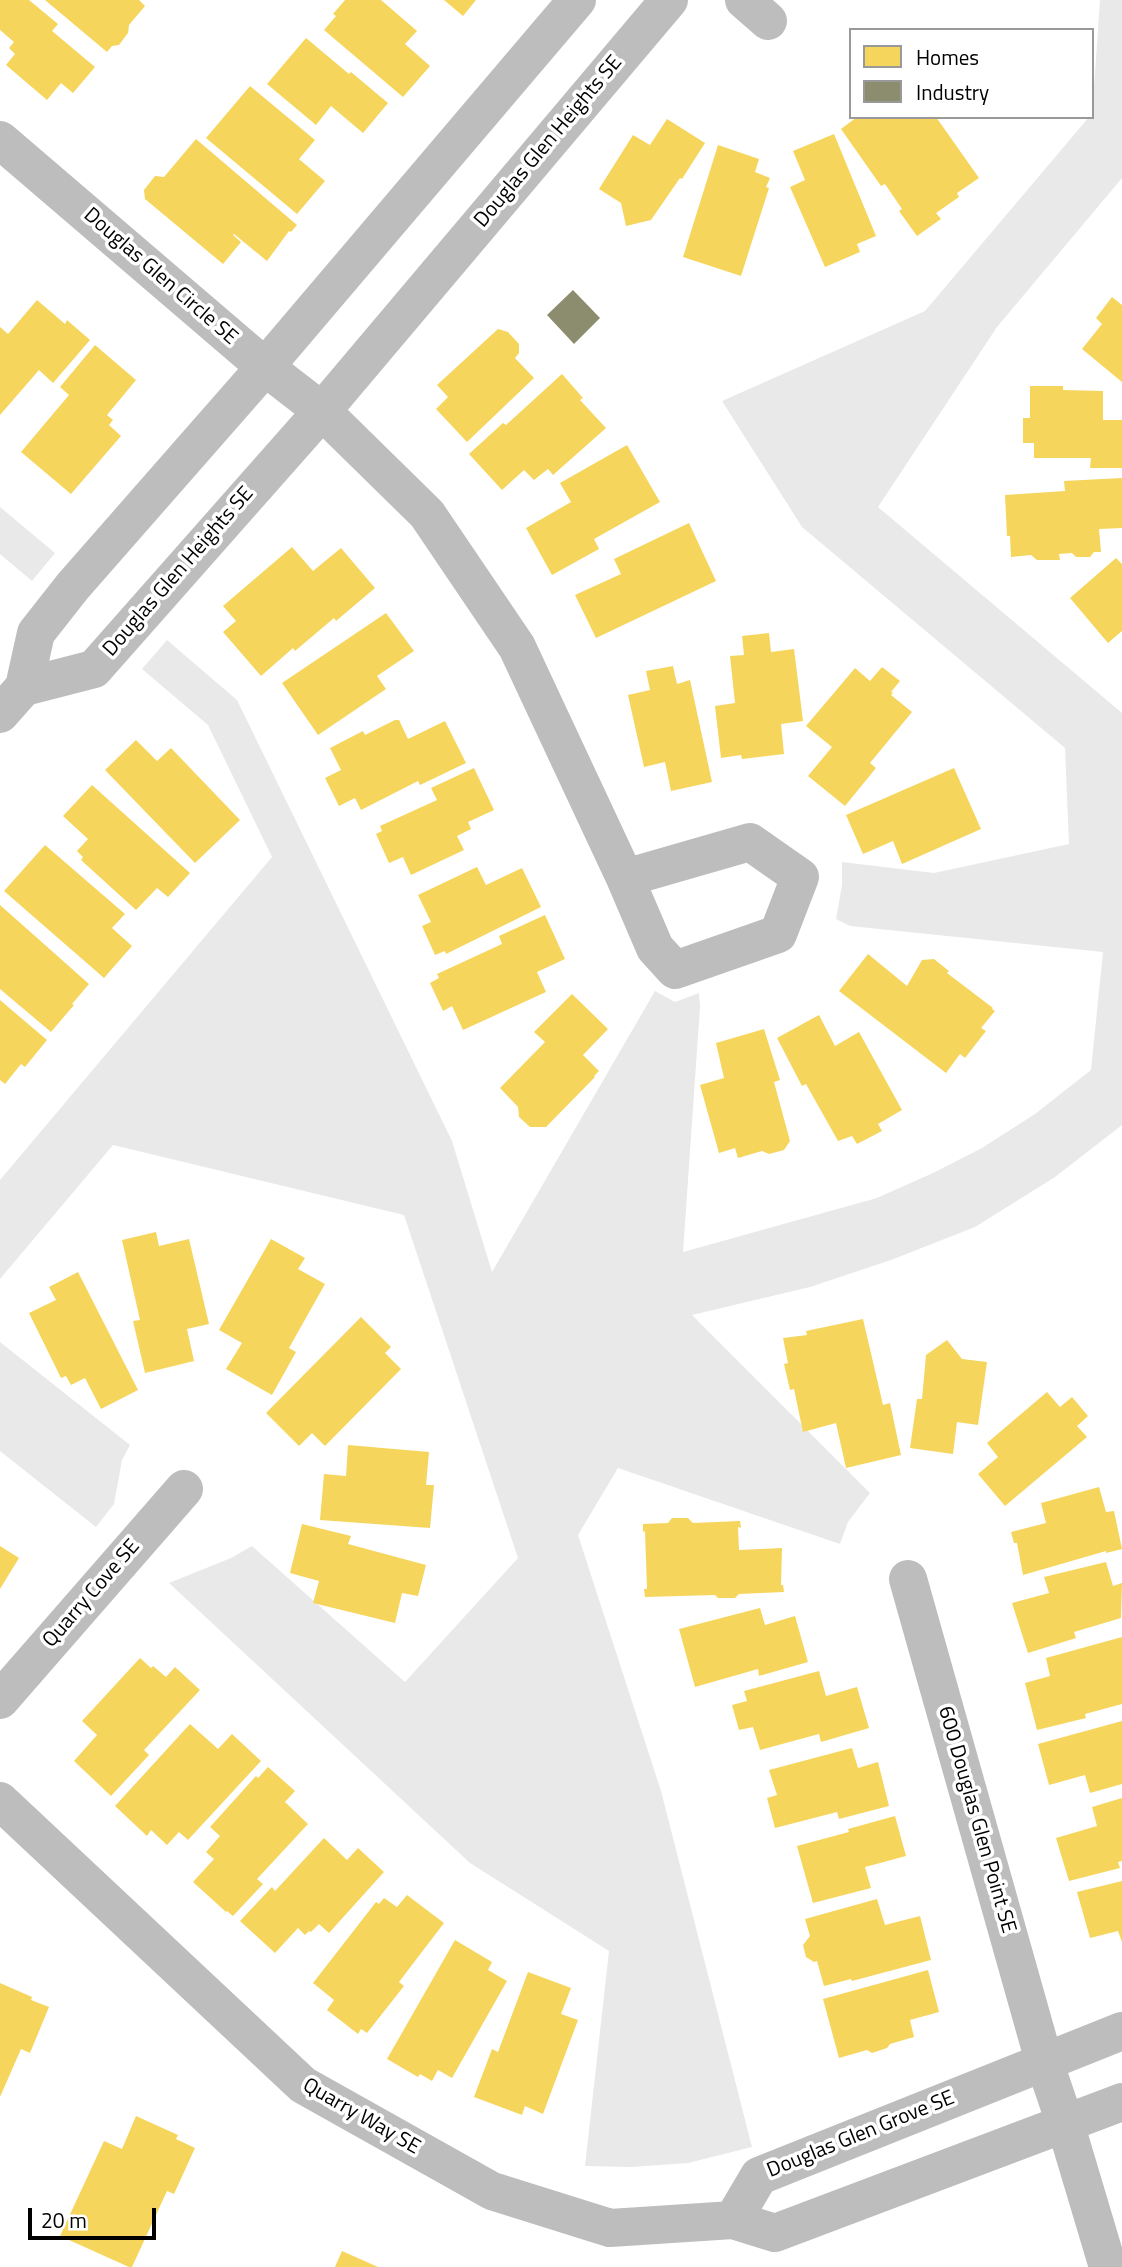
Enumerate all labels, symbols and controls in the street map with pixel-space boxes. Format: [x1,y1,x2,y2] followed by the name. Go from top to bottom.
[849,28,1094,119] legend
[916,41,979,73] text: Homes
[470,51,628,233] street label: Douglas Glen Heights SE
[916,76,989,108] text: Industry
[78,203,242,351] street label: Douglas Glen Circle SE
[98,482,260,662] street label: Douglas Glen Heights SE
[38,1535,146,1653] street label: Quarry Cove SE
[932,1704,1020,1936] street label: 600 Douglas Glen Point SE
[298,2073,424,2161] street label: Quarry Way SE
[764,2086,958,2184] street label: Douglas Glen Grove SE
[32,2194,159,2238] scale bar
[41,2204,87,2236] text: 20 m

